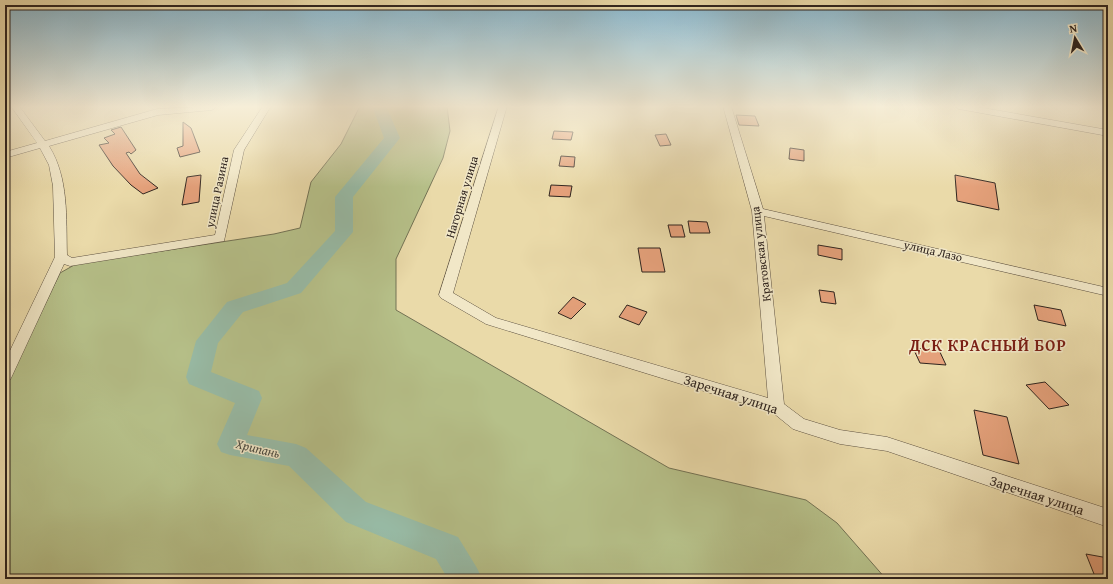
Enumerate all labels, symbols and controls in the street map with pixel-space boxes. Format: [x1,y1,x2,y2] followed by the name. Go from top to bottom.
[1055,18,1095,58] north arrow
[1068,20,1079,37] text: N
[441,153,482,240] street label: Нагорная улица
[200,155,232,230] street label: улица Разина
[746,205,775,303] street label: Кратовская улица
[901,235,964,266] street label: улица Лазо
[908,333,1067,357] district label: ДСК КРАСНЫЙ БОР
[681,369,781,419] street label: Заречная улица
[233,434,282,463] water label: Хрипань
[987,470,1087,520] street label: Заречная улица

